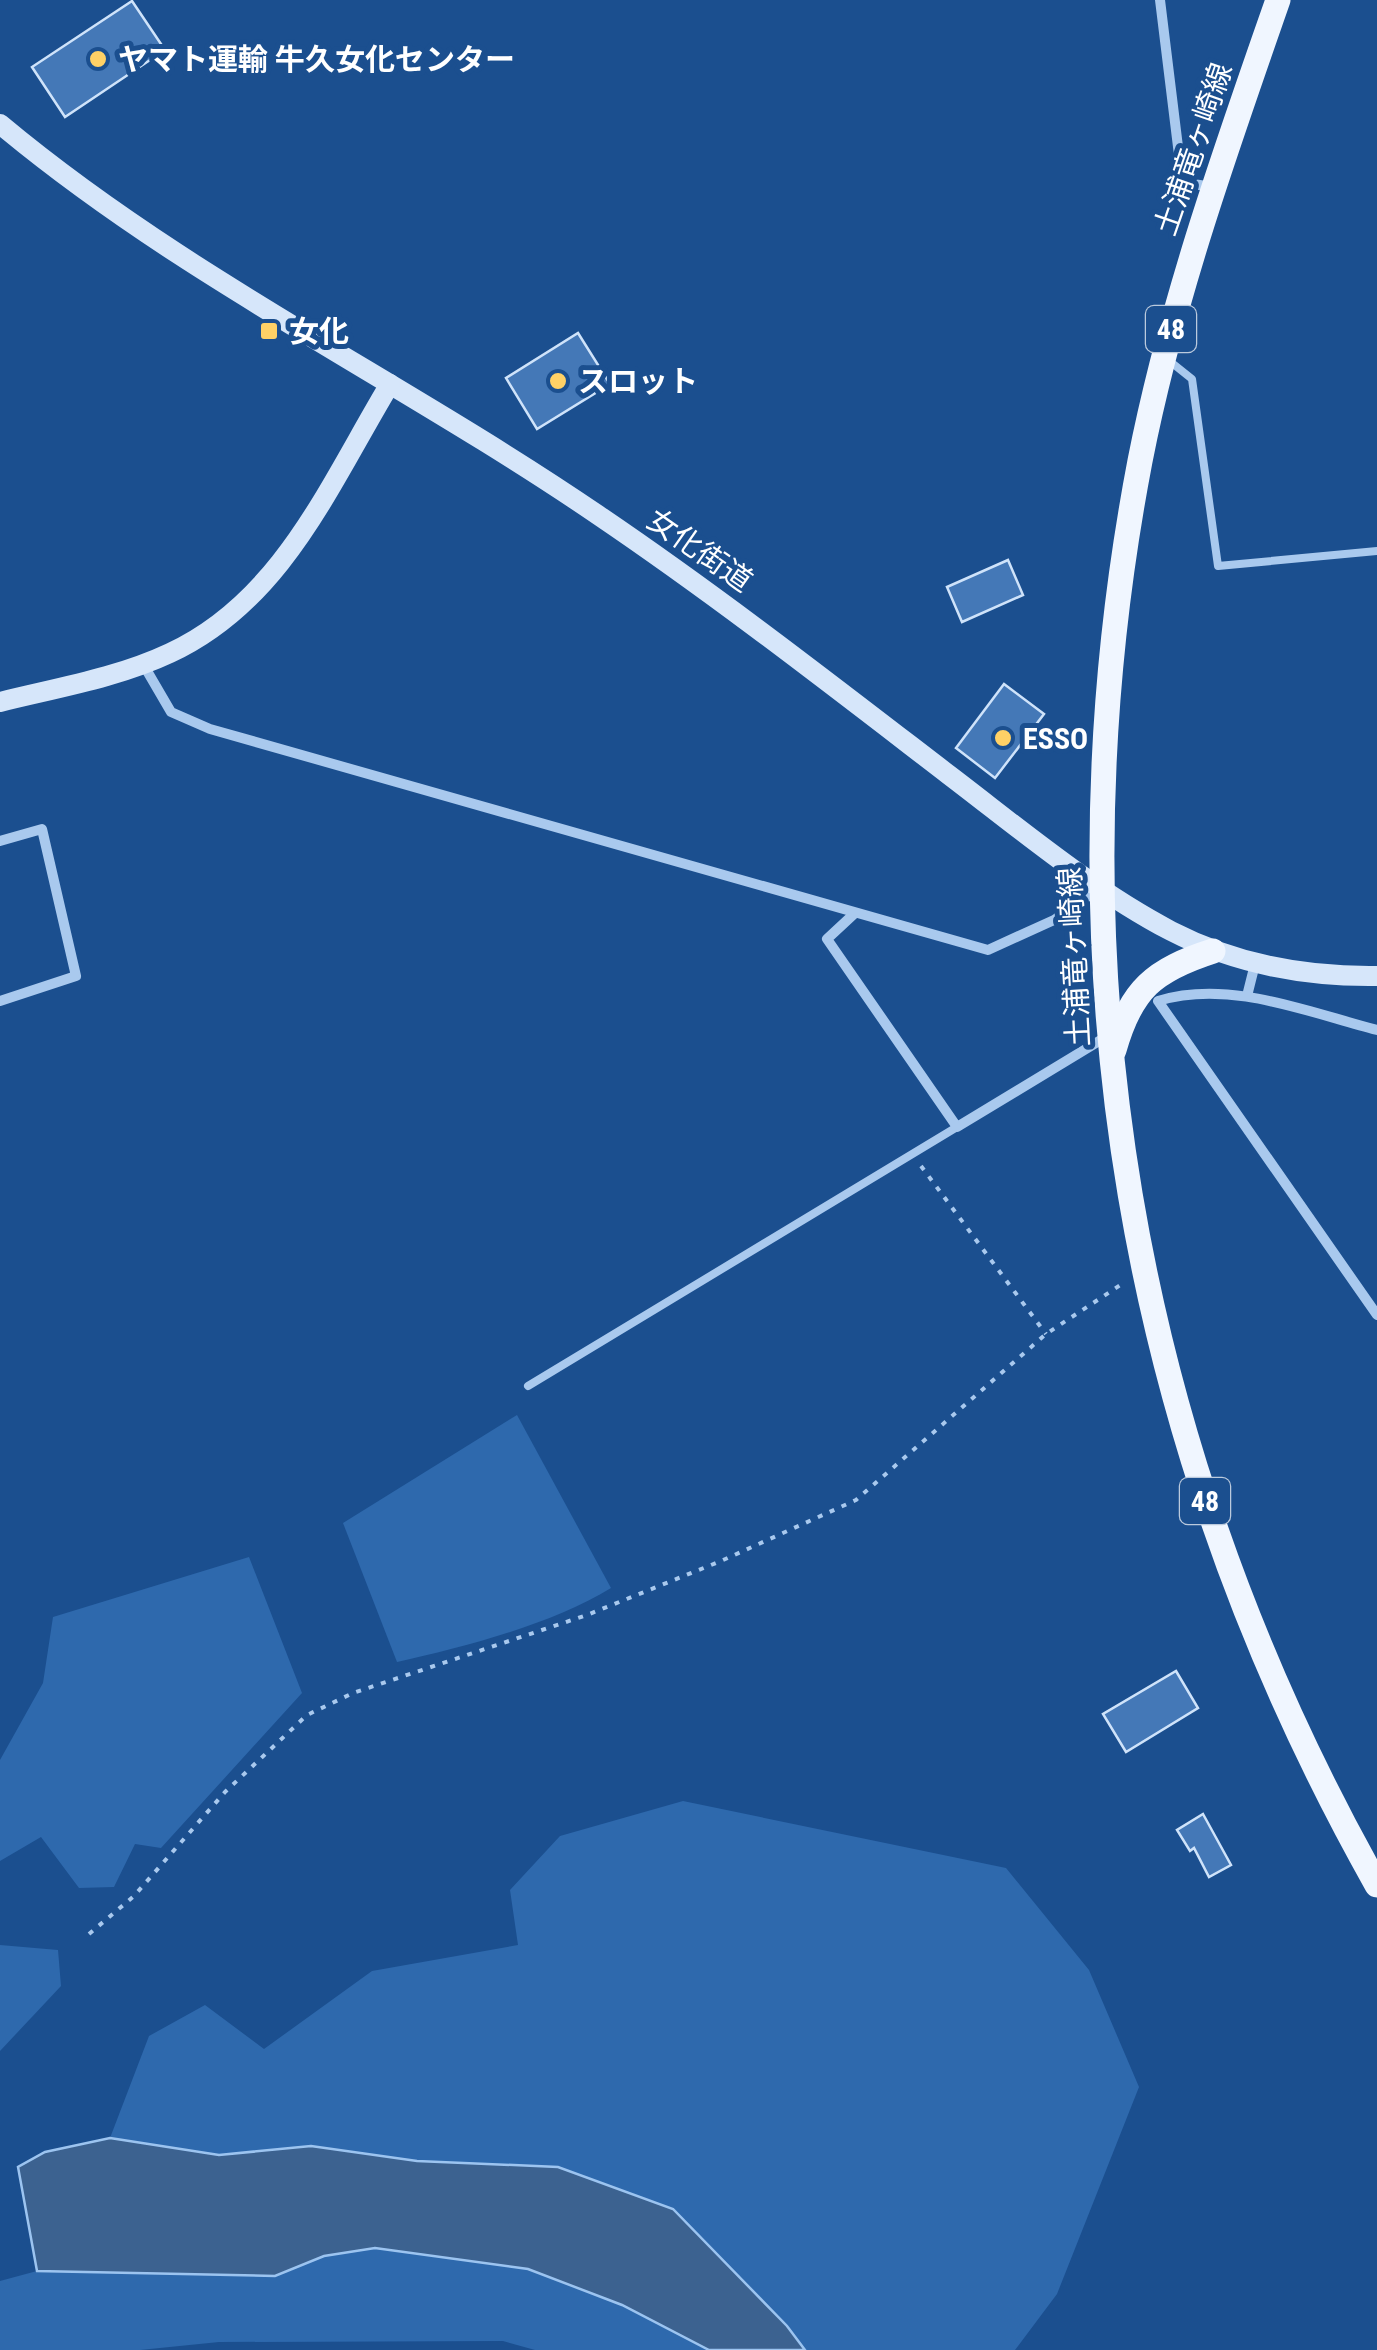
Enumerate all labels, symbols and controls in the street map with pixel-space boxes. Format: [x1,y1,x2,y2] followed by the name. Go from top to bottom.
[118,42,515,77] place label: ヤマト運輸 牛久女化センター
[87,48,109,70] marker: ヤマト運輸 牛久女化センター
[1147,58,1239,240] street label: 土浦竜ヶ崎線
[1146,306,1196,352] road number: 48
[289,314,349,349] place label: 女化
[258,320,280,342] marker: 女化
[578,364,698,399] place label: スロット
[547,370,569,392] marker: スロット
[641,501,759,599] street label: 女化街道
[1023,721,1088,756] place label: ESSO
[992,727,1014,749] marker: ESSO
[1052,866,1096,1048] street label: 土浦竜ヶ崎線
[1180,1478,1230,1524] road number: 48

